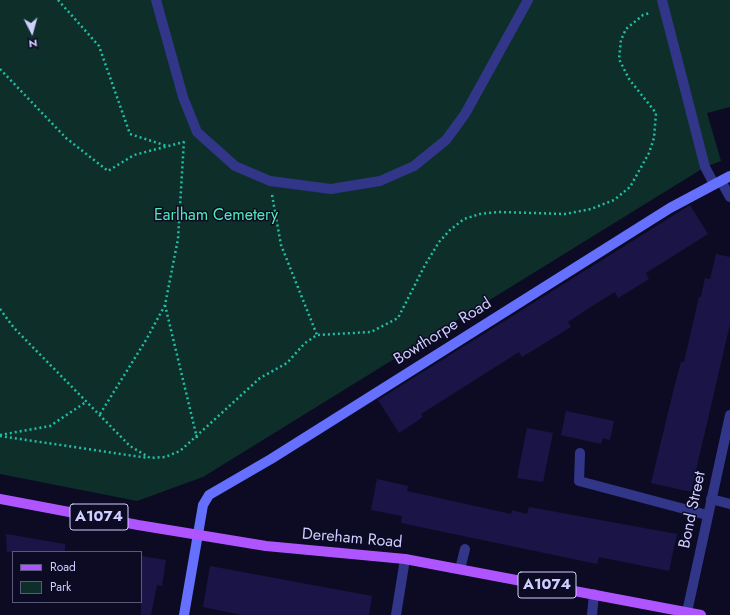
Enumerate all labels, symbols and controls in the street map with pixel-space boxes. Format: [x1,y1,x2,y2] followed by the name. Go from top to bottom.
[12,12,52,52] north arrow
[28,36,38,52] text: N
[154,206,278,226] park label: Earlham Cemetery
[391,294,495,370] street label: Bowthorpe Road
[675,470,711,550] street label: Bond Street
[70,504,128,530] road number: A1074
[301,525,403,553] street label: Dereham Road
[12,551,142,603] legend
[50,558,76,576] text: Road
[518,572,576,598] road number: A1074
[50,578,71,596] text: Park

